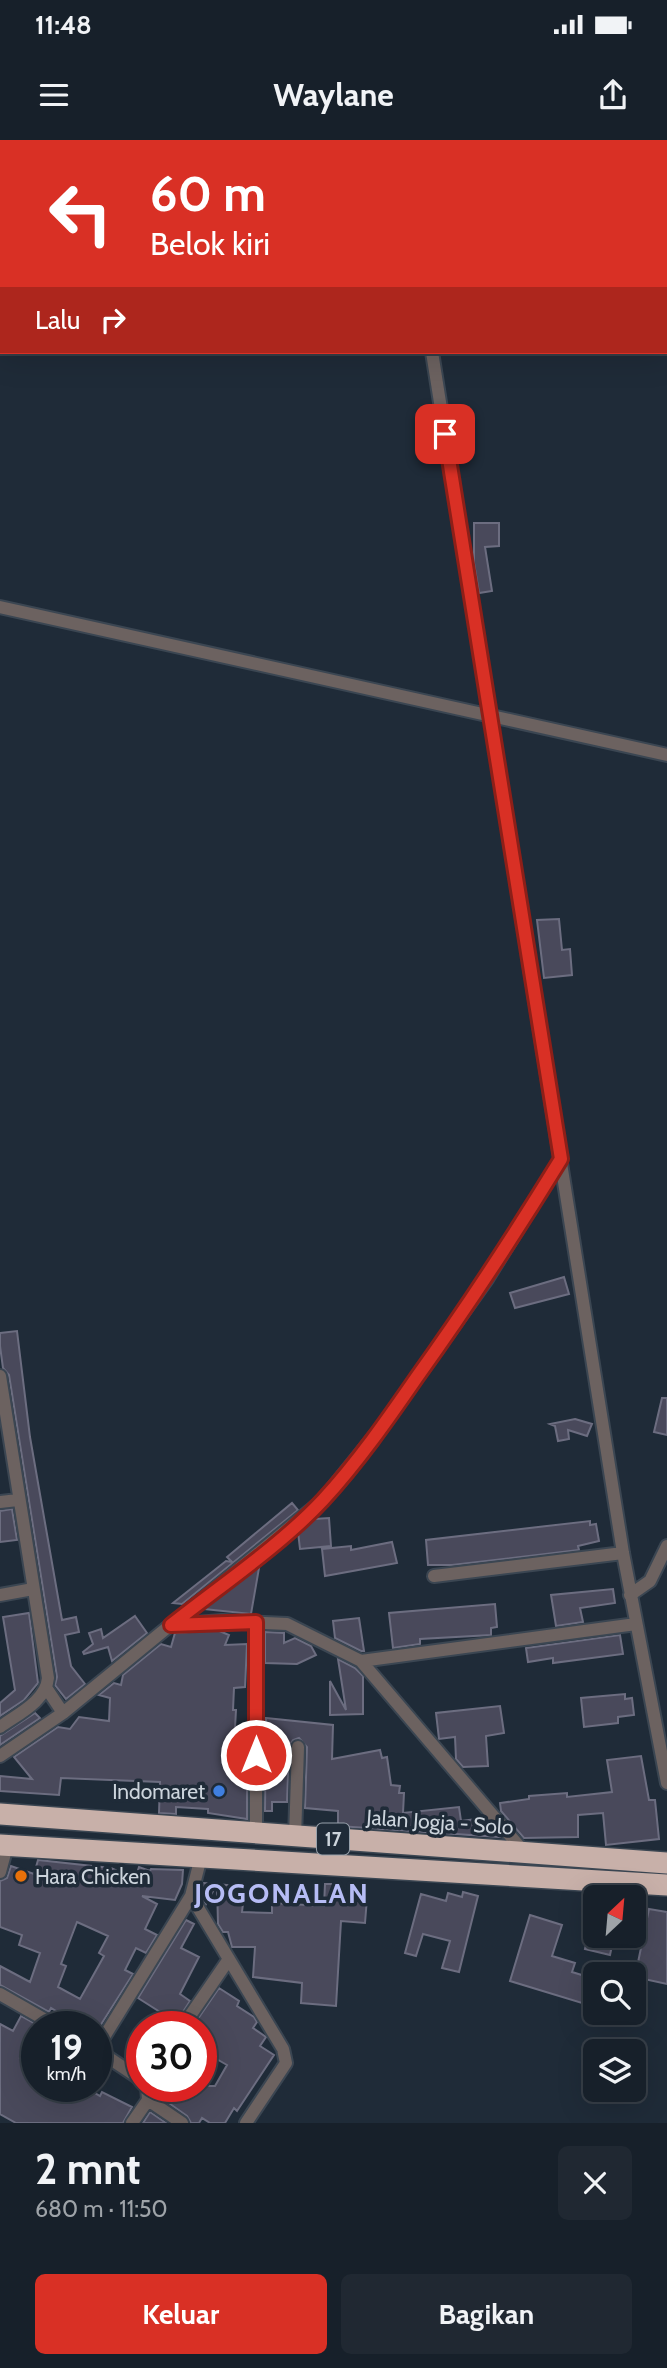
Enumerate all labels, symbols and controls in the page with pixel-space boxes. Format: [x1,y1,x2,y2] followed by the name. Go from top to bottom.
[35,9,92,41] text: 11:48
[273,75,394,114] text: Waylane
[35,76,73,114] icon: menu
[594,76,632,114] icon: share
[150,164,266,223] text: 60 m
[35,168,126,259] icon: left
[150,224,270,263] text: Belok kiri
[94,301,132,339] icon: right
[35,304,80,336] text: Lalu
[415,404,475,464] pin
[426,415,464,453] icon: arrive
[219,1718,293,1792] position arrow
[112,1779,205,1804] place label: Indomaret
[211,1783,227,1799] marker: Indomaret
[365,1804,514,1841] street label: Jalan Jogja - Solo
[317,1824,349,1854] road number: 17
[35,1864,151,1889] place label: Hara Chicken
[13,1868,29,1884] marker: Hara Chicken
[193,1876,370,1910] district label: JOGONALAN
[583,1885,646,1948] north arrow
[583,1885,646,2102] map controls
[583,1962,646,2025] button: search
[126,2011,217,2102] speed limit sign: 30
[50,2026,83,2069] text: 19
[583,2039,646,2102] button: layers
[47,2063,86,2085] text: km/h
[35,2143,141,2195] text: 2 mnt
[558,2146,632,2220] button: close
[35,2195,168,2223] text: 680 m · 11:50
[35,2274,327,2354] button: Keluar
[341,2274,632,2354] button: Bagikan

